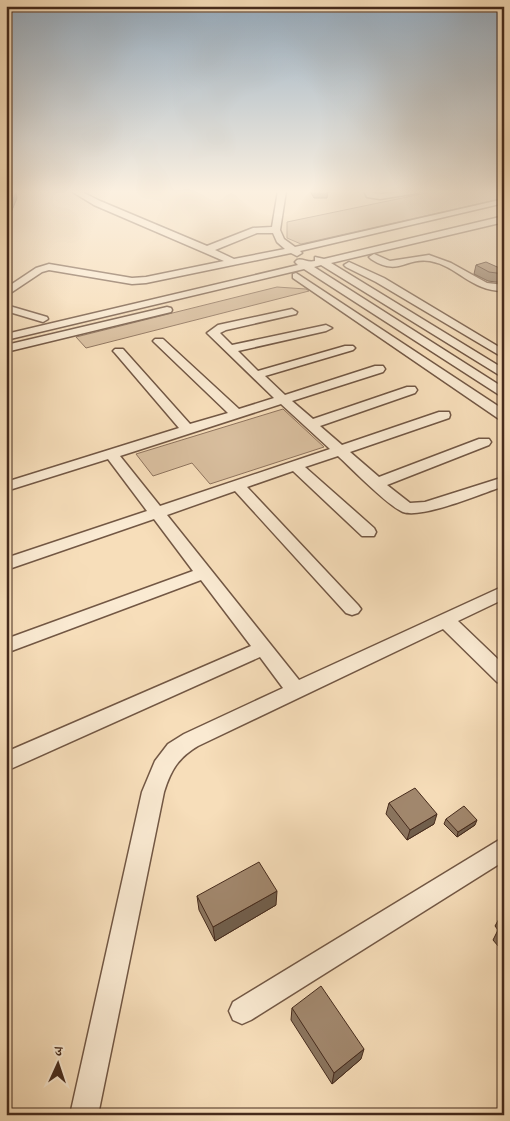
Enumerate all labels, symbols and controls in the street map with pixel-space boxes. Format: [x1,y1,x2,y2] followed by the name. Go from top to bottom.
[32,1038,82,1088] north arrow
[54,1042,64,1060] text: उ

